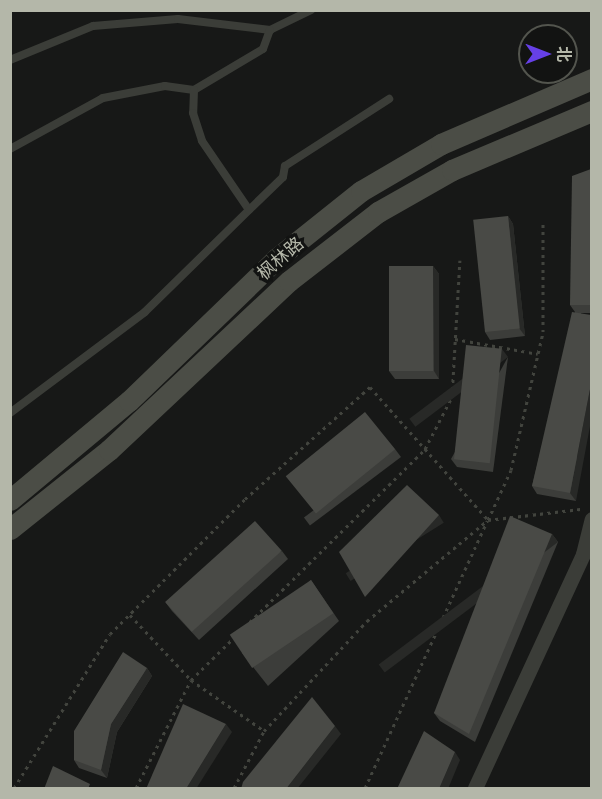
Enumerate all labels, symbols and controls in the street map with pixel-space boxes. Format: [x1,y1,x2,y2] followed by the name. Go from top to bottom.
[518,24,578,84] north arrow
[554,46,574,62] text: 北
[253,232,307,284] street label: 枫林路

